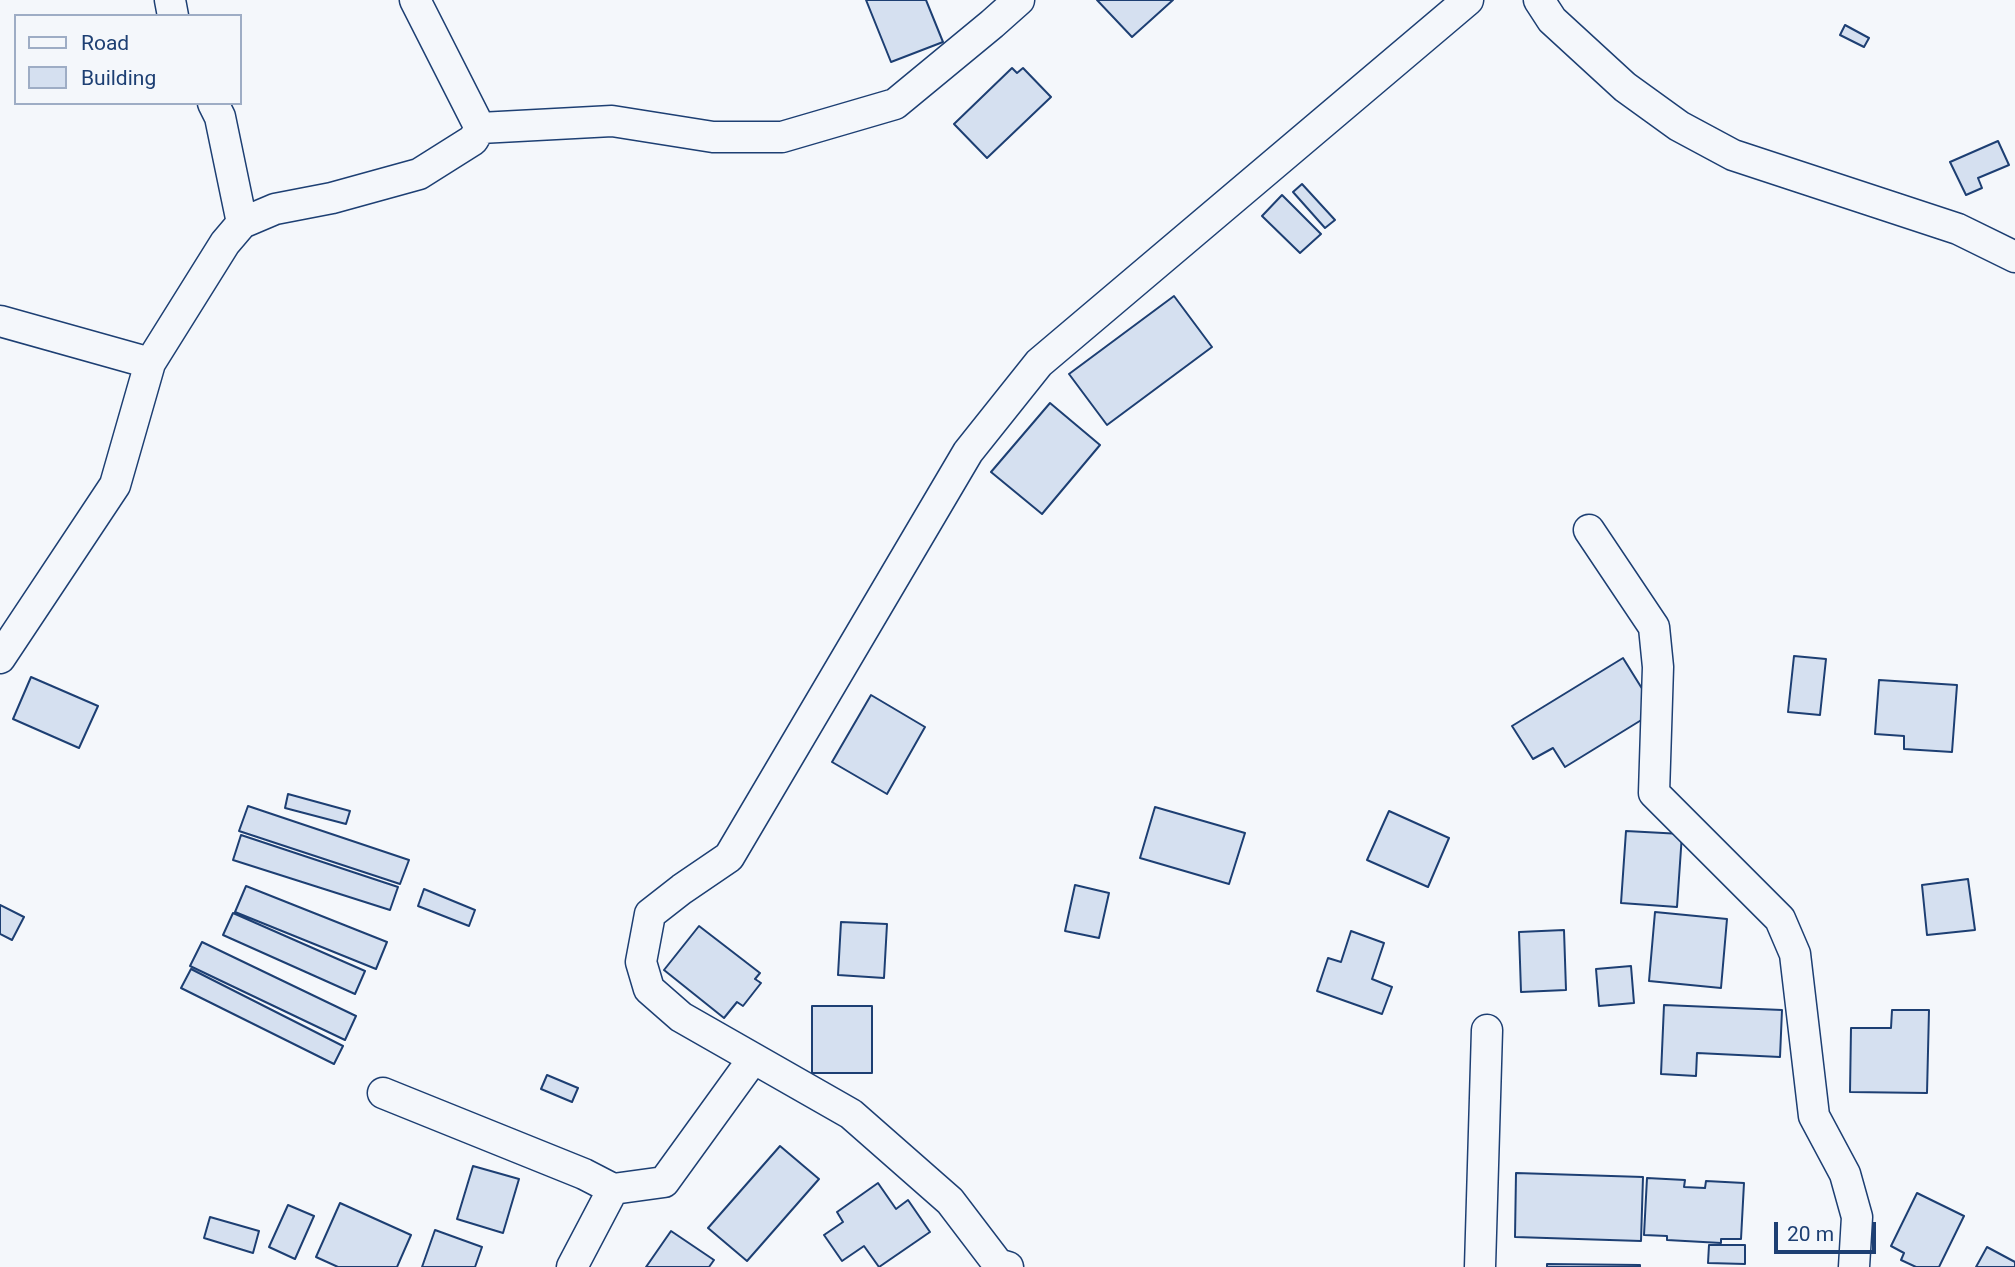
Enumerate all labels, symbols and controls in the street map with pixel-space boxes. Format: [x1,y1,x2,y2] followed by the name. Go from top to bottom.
[14,14,242,105] legend
[81,31,129,55] text: Road
[81,66,156,90] text: Building
[1777,1208,1878,1252] scale bar
[1787,1222,1834,1246] text: 20 m

